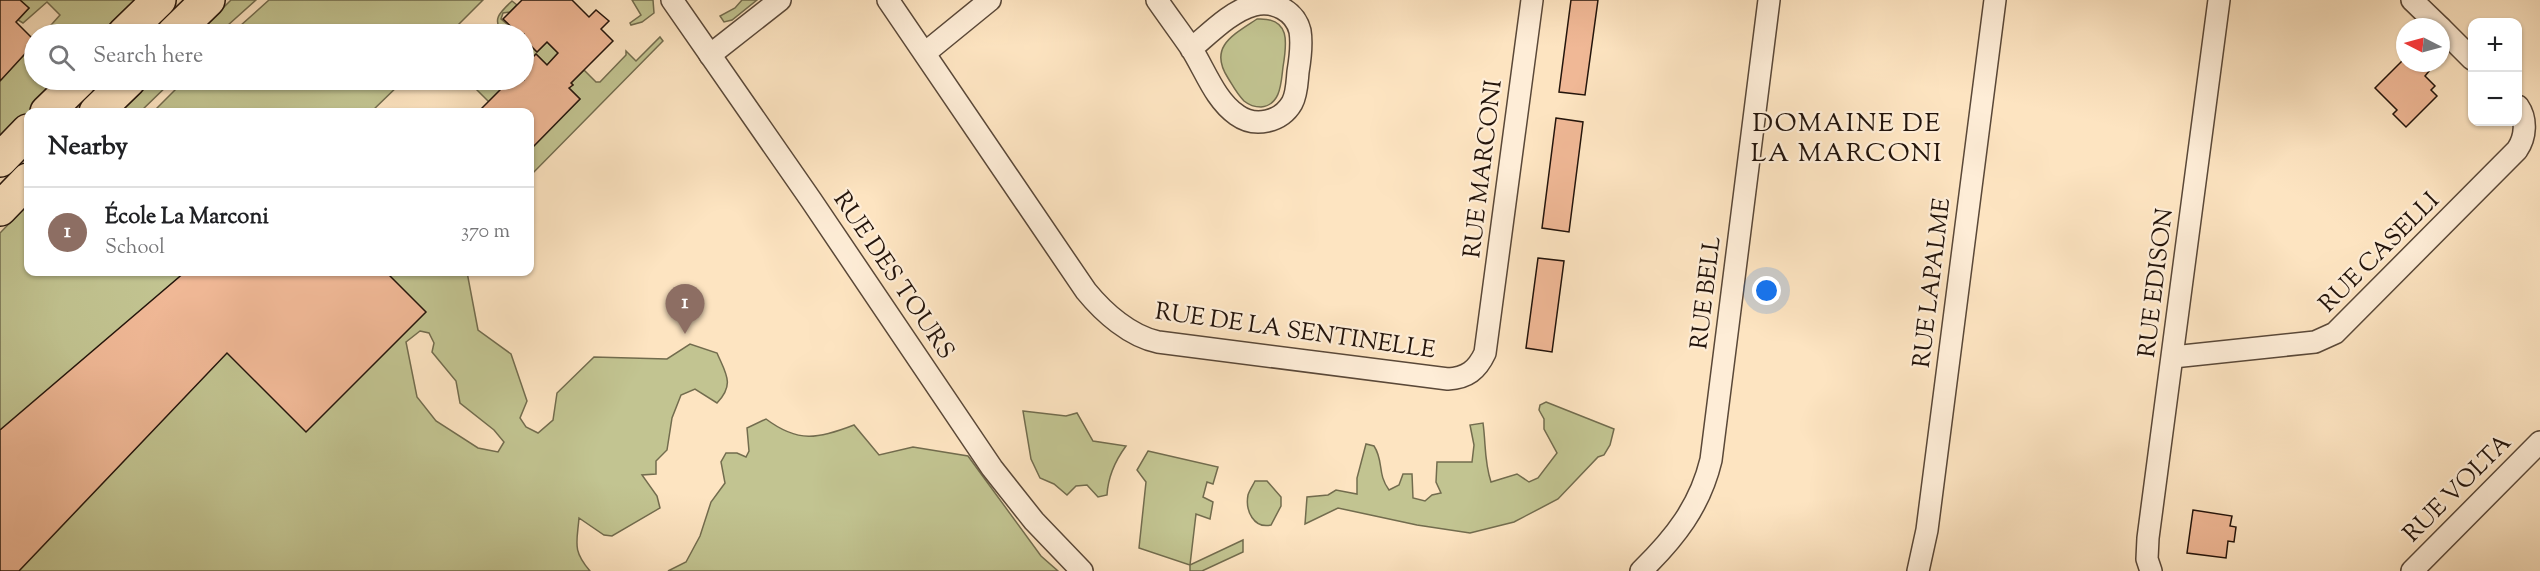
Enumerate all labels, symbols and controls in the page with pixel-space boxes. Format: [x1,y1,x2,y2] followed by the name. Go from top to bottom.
[2396,18,2450,72] north arrow
[2468,18,2522,126] map controls
[2468,18,2522,72] button: +
[24,24,534,90] search box
[45,41,78,74] icon: search
[93,41,203,73] text: Search here
[2468,72,2522,126] button: −
[1456,78,1512,260] street label: RUE MARCONI
[1751,106,1943,173] district label: DOMAINE DE LA MARCONI
[48,129,128,166] text: Nearby
[824,185,962,367] street label: RUE DES TOURS
[2312,185,2448,321] street label: RUE CASELLI
[1906,196,1960,370] street label: RUE LAPALME
[105,202,269,234] text: École La Marconi
[2131,207,2183,359] street label: RUE EDISON
[64,218,71,247] text: 1
[461,218,510,247] text: 370 m
[105,234,165,263] text: School
[1683,235,1731,351] street label: RUE BELL
[1752,276,1781,305] your location
[666,284,704,334] pin: 1
[1153,296,1438,369] street label: RUE DE LA SENTINELLE
[2396,427,2520,551] street label: RUE VOLTA

